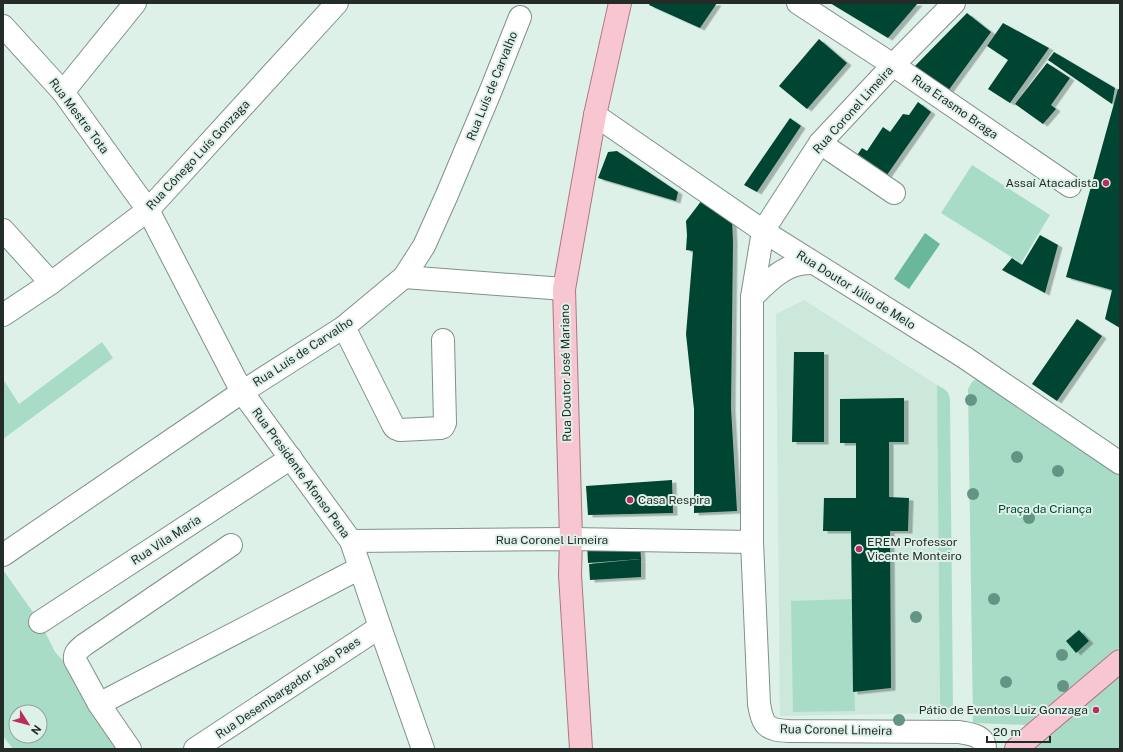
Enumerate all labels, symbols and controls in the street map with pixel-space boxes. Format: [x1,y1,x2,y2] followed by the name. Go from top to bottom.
[464,29,520,143] street label: Rua Luís de Carvalho
[810,63,896,157] street label: Rua Coronel Limeira
[909,72,1001,142] street label: Rua Erasmo Braga
[46,76,112,156] street label: Rua Mestre Tota
[143,97,253,213] street label: Rua Cônego Luís Gonzaga
[1005,176,1098,190] place label: Assaí Atacadista
[1101,178,1111,188] marker: Assaí Atacadista
[794,248,918,332] street label: Rua Doutor Júlio de Melo
[558,304,574,442] street label: Rua Doutor José Mariano
[250,314,356,390] street label: Rua Luís de Carvalho
[249,405,353,541] street label: Rua Presidente Afonso Pena
[638,493,710,507] place label: Casa Respira
[625,495,635,505] marker: Casa Respira
[998,502,1092,516] park label: Praça da Criança
[129,512,203,568] street label: Rua Vila Maria
[496,533,608,547] street label: Rua Coronel Limeira
[867,535,962,563] place label: EREM Professor Vicente Monteiro
[854,544,864,554] marker: EREM Professor Vicente Monteiro
[213,634,363,742] street label: Rua Desembargador João Paes
[919,703,1088,717] place label: Pátio de Eventos Luiz Gonzaga
[8,704,48,744] north arrow
[1091,705,1101,715] marker: Pátio de Eventos Luiz Gonzaga
[987,718,1050,744] scale bar
[780,722,892,738] street label: Rua Coronel Limeira
[29,723,43,737] text: N
[993,725,1021,739] text: 20 m

